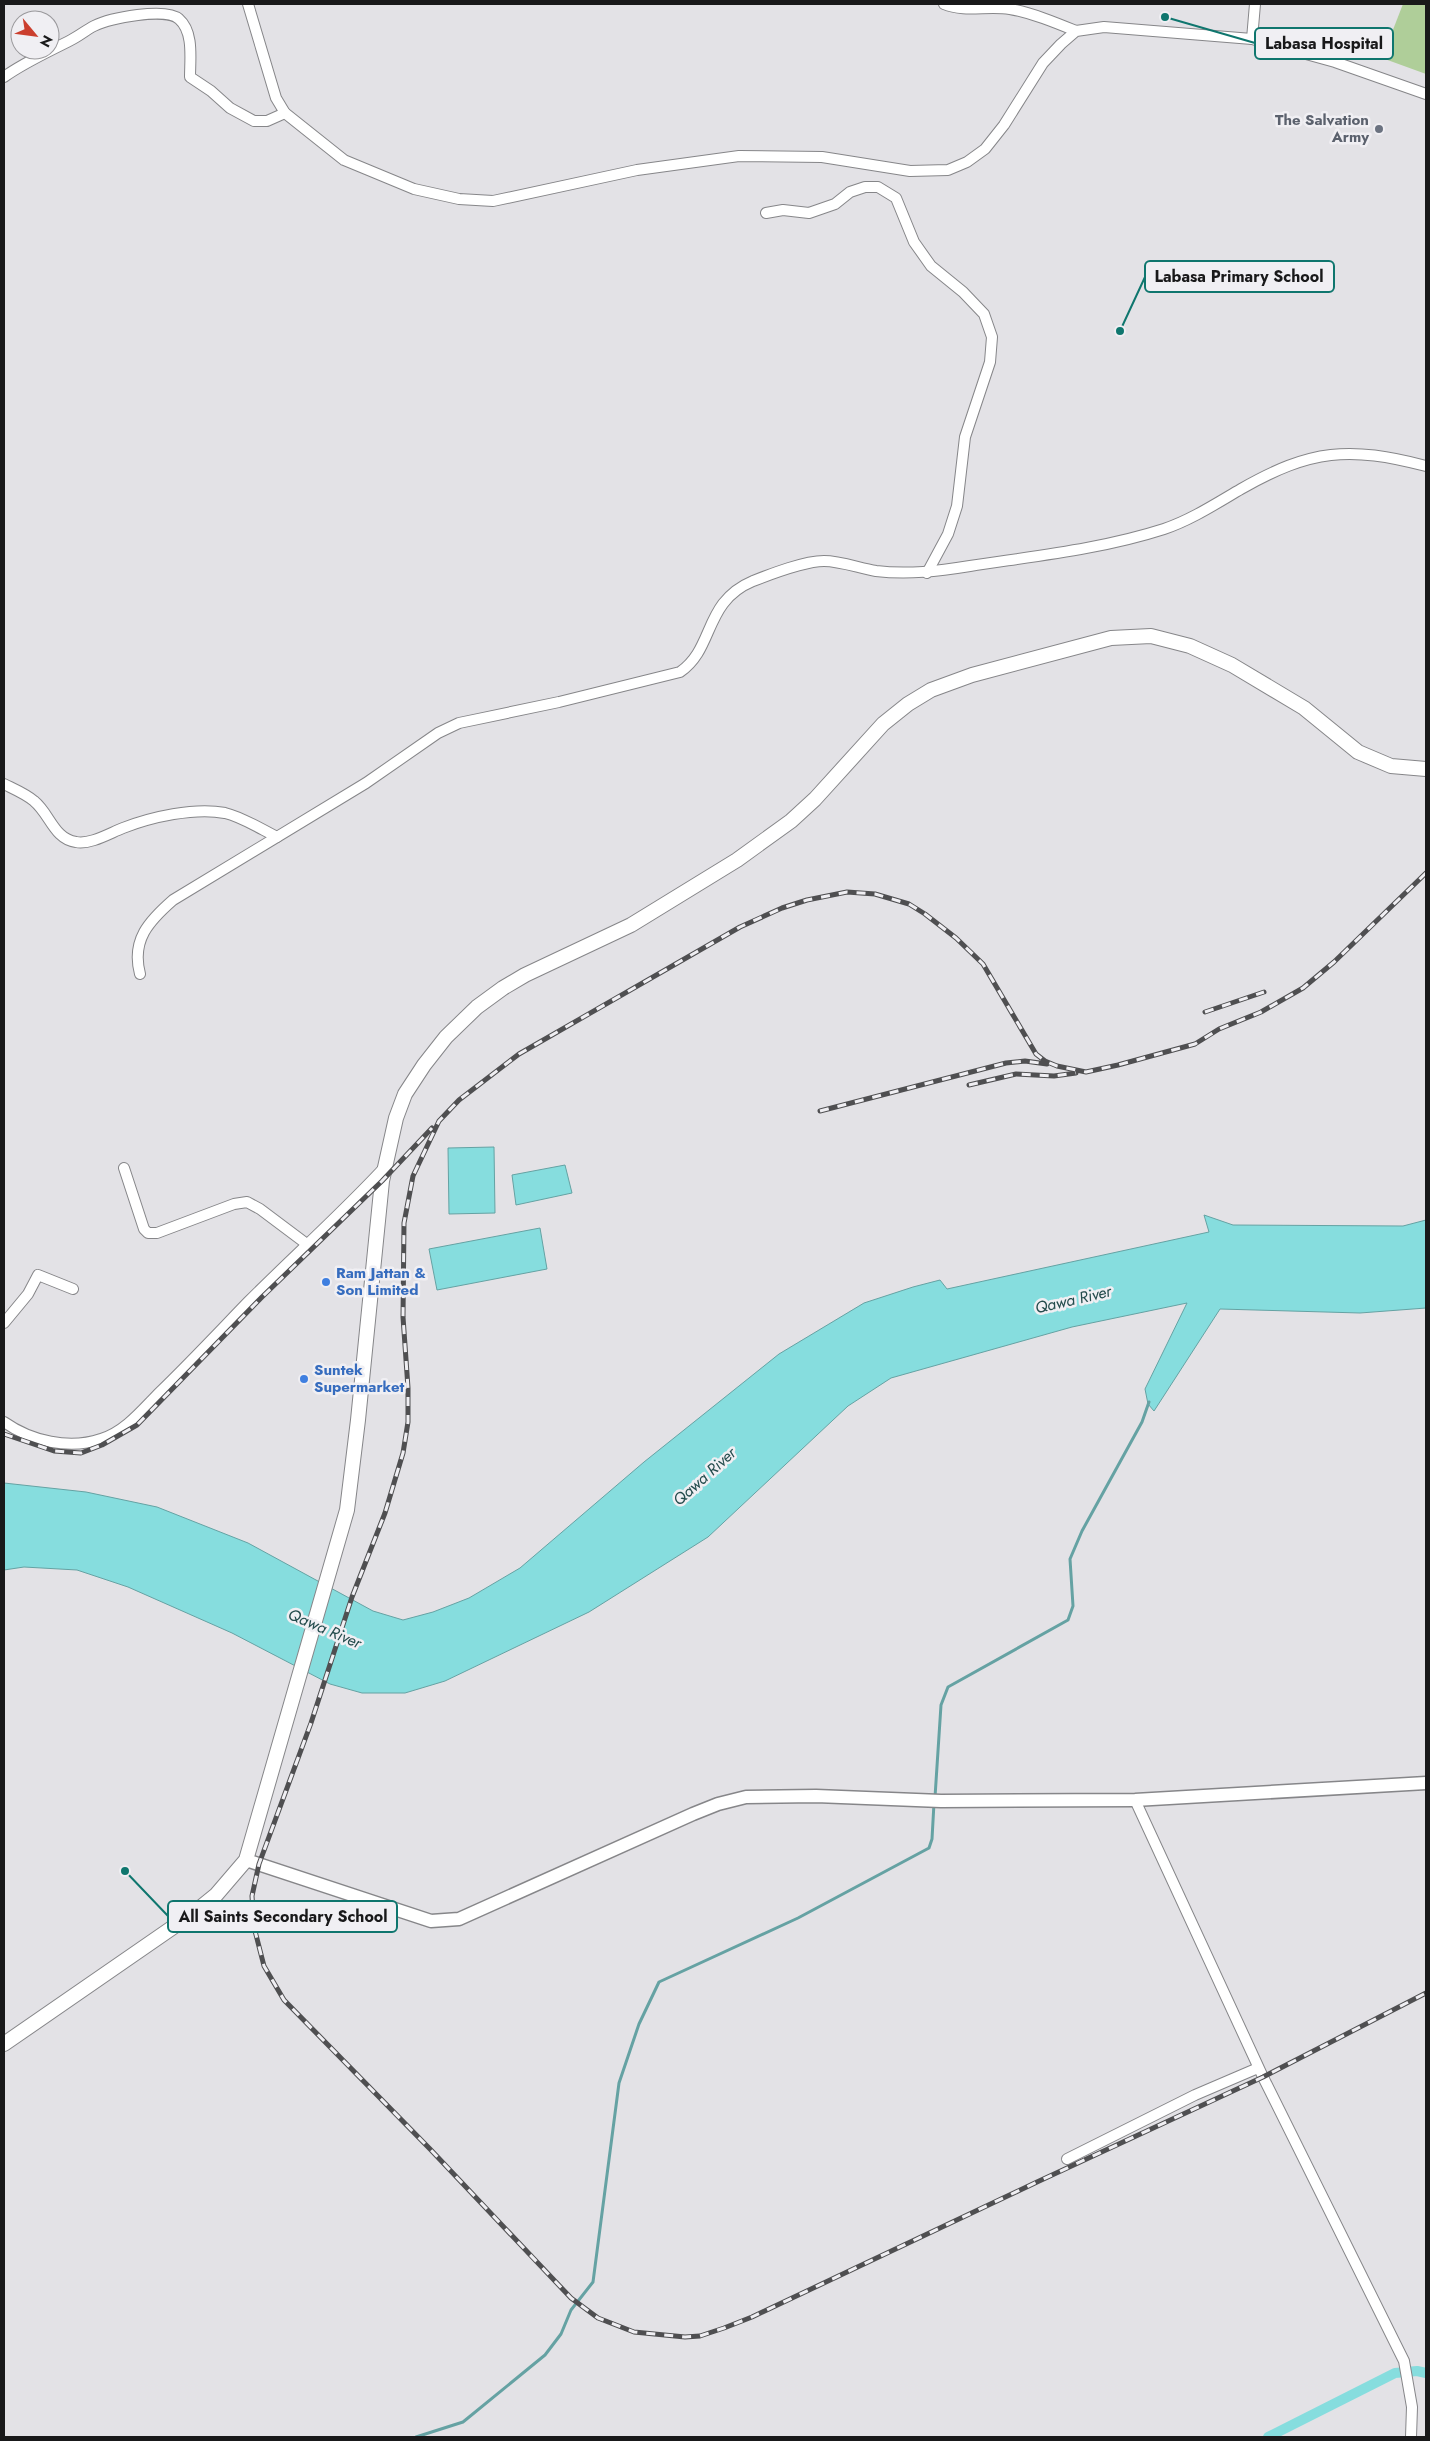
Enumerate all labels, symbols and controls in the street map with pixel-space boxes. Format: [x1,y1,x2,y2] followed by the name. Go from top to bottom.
[10,10,60,60] north arrow
[1255,28,1393,59] callout: Labasa Hospital
[35,32,58,51] text: N
[1265,32,1383,55] text: Labasa Hospital
[1275,109,1369,148] place label: The Salvation Army
[1373,123,1385,135] marker: The Salvation Army
[1145,261,1334,292] callout: Labasa Primary School
[1154,265,1324,288] text: Labasa Primary School
[336,1262,426,1301] place label: Ram Jattan & Son Limited
[320,1276,332,1288] marker: Ram Jattan & Son Limited
[1033,1279,1115,1319] water label: Qawa River
[314,1359,405,1398] place label: Suntek Supermarket
[298,1373,310,1385] marker: Suntek Supermarket
[668,1441,742,1511] water label: Qawa River
[284,1603,367,1655] water label: Qawa River
[168,1901,397,1932] callout: All Saints Secondary School
[177,1905,388,1928] text: All Saints Secondary School

